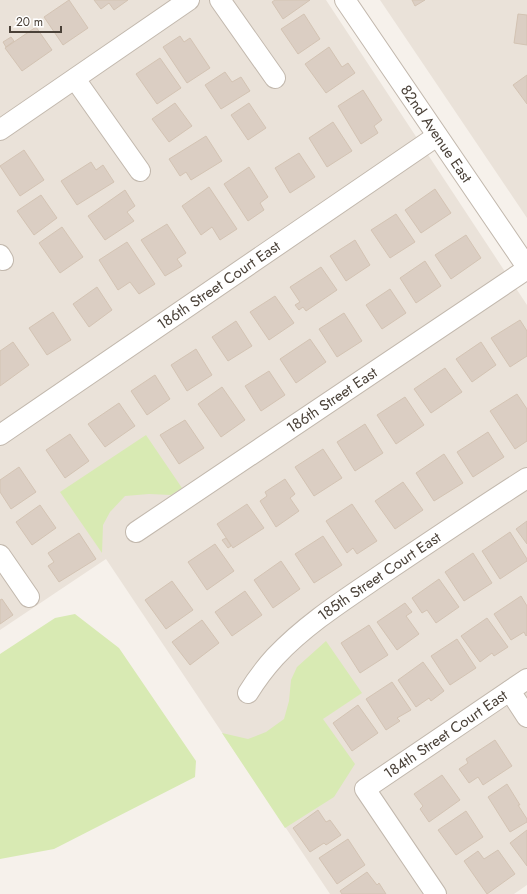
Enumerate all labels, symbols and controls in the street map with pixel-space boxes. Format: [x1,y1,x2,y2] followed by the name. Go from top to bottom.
[10,8,61,34] scale bar
[16,13,43,31] text: 20 m
[395,80,478,188] street label: 82nd Avenue East
[153,235,285,335] street label: 186th Street Court East
[282,362,382,439] street label: 186th Street East
[313,526,445,626] street label: 185th Street Court East
[379,684,512,784] street label: 184th Street Court East

